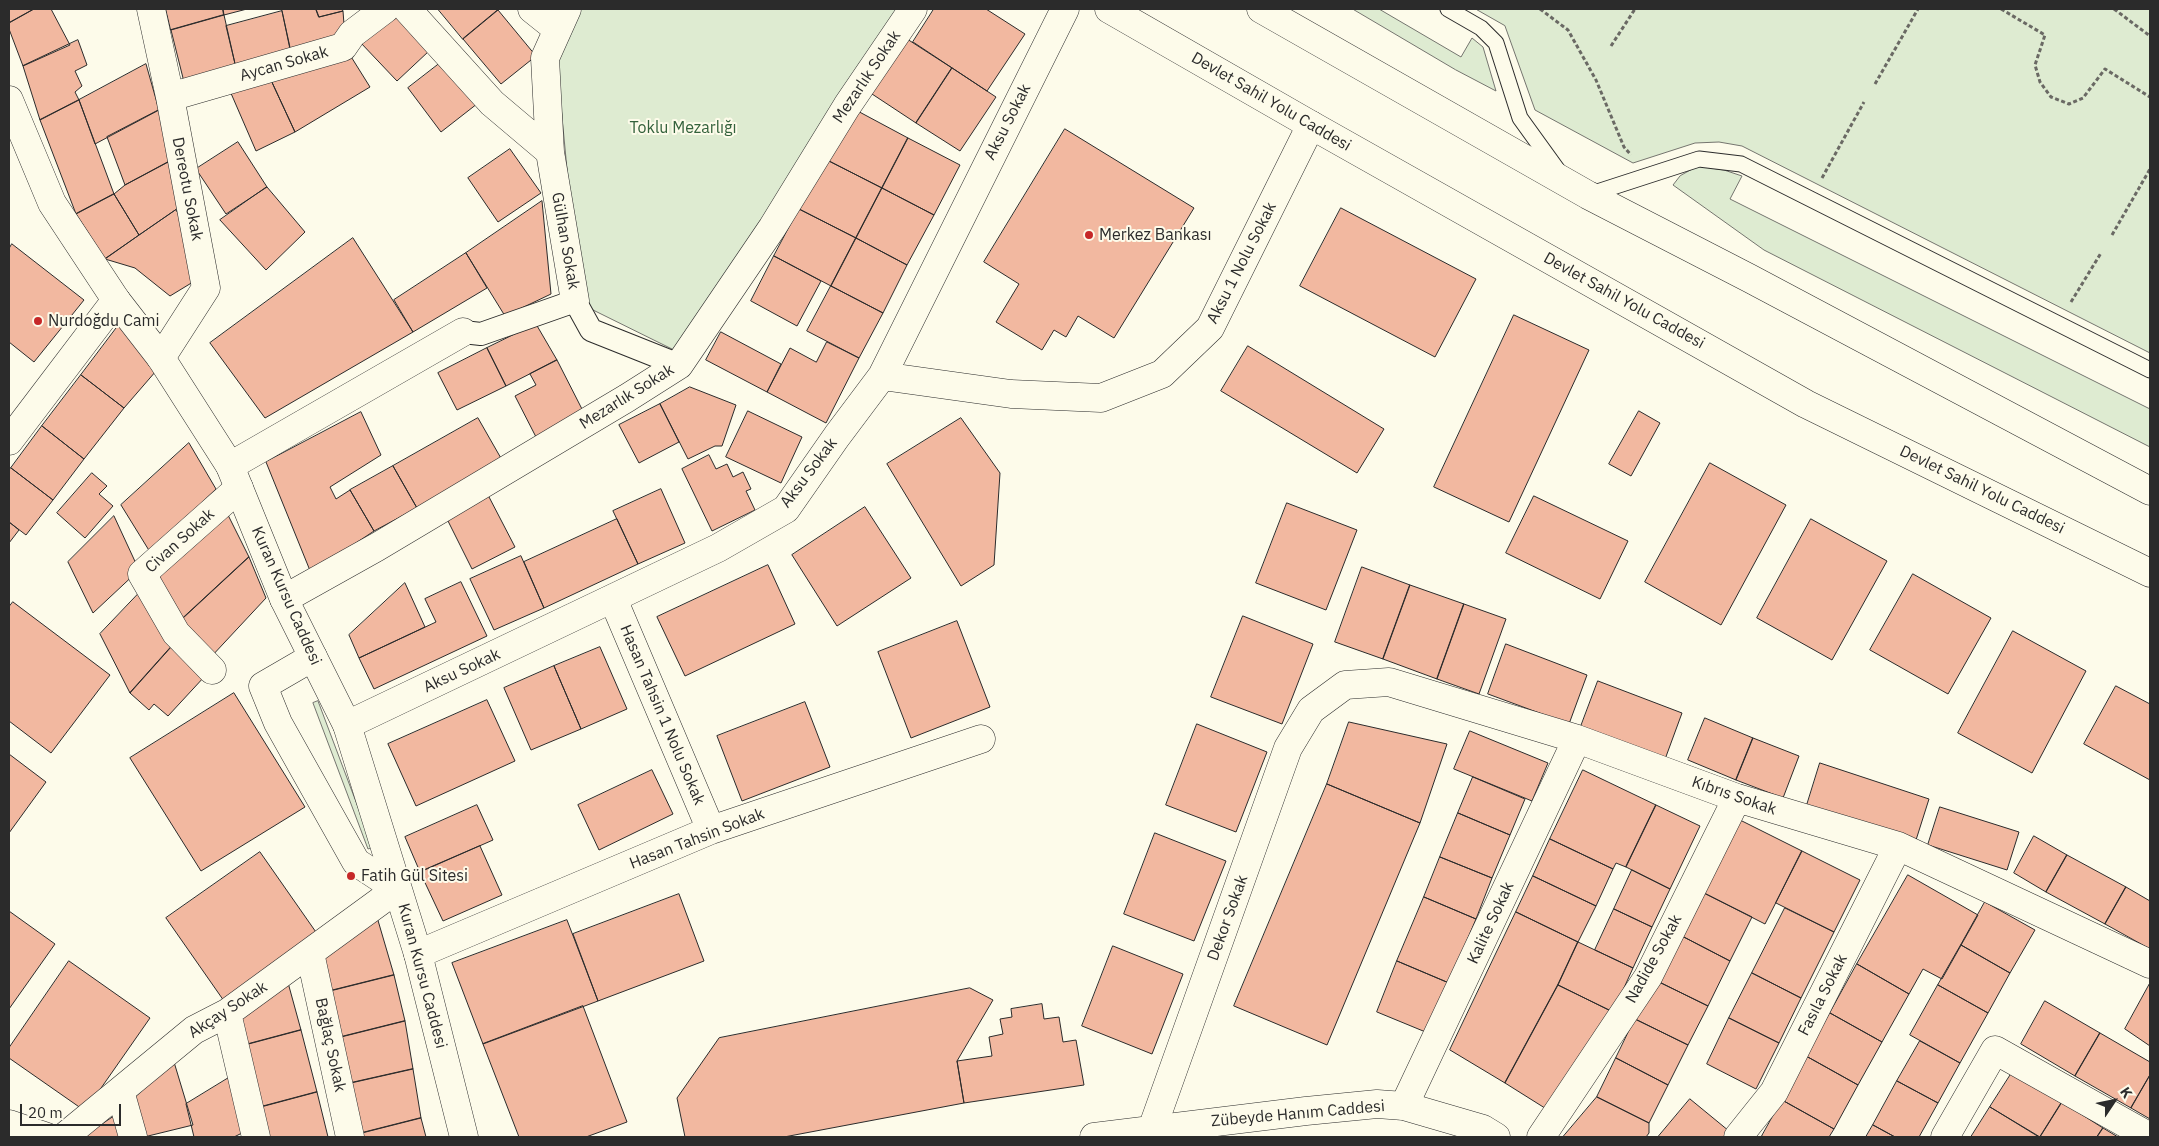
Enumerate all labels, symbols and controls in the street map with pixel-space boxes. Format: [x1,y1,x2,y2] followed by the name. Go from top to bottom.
[829,27,905,127] street label: Mezarlık Sokak
[238,42,330,86] street label: Aycan Sokak
[1188,48,1354,156] street label: Devlet Sahil Yolu Caddesi
[981,81,1035,163] street label: Aksu Sokak
[629,118,737,138] park label: Toklu Mezarlığı
[168,136,206,242] street label: Dereotu Sokak
[547,191,583,291] street label: Gülhan Sokak
[1203,199,1281,327] street label: Aksu 1 Nolu Sokak
[1099,225,1211,245] place label: Merkez Bankası
[1083,229,1095,241] marker: Merkez Bankası
[1540,249,1708,353] street label: Devlet Sahil Yolu Caddesi
[48,311,159,331] place label: Nurdoğdu Cami
[32,315,44,327] marker: Nurdoğdu Cami
[576,360,678,434] street label: Mezarlık Sokak
[776,434,842,512] street label: Aksu Sokak
[1896,442,2068,538] street label: Devlet Sahil Yolu Caddesi
[141,505,219,577] street label: Civan Sokak
[247,524,325,668] street label: Kuran Kursu Caddesi
[615,622,709,808] street label: Hasan Tahsin 1 Nolu Sokak
[420,645,504,697] street label: Aksu Sokak
[1689,773,1779,819] street label: Kıbrıs Sokak
[627,804,767,874] street label: Hasan Tahsin Sokak
[361,866,468,886] place label: Fatih Gül Sitesi
[345,870,357,882] marker: Fatih Gül Sitesi
[1204,872,1252,964] street label: Dekor Sokak
[1464,879,1518,967] street label: Kalite Sokak
[393,901,451,1051] street label: Kuran Kursu Caddesi
[1622,911,1686,1007] street label: Nadide Sokak
[1794,951,1852,1039] street label: Fasıla Sokak
[185,977,271,1043] street label: Akçay Sokak
[311,996,349,1094] street label: Bağlaç Sokak
[2089,1076,2139,1126] north arrow
[2116,1084,2137,1102] text: K
[22,1094,124,1126] scale bar
[1210,1097,1386,1131] street label: Zübeyde Hanım Caddesi
[28,1103,63,1122] text: 20 m

